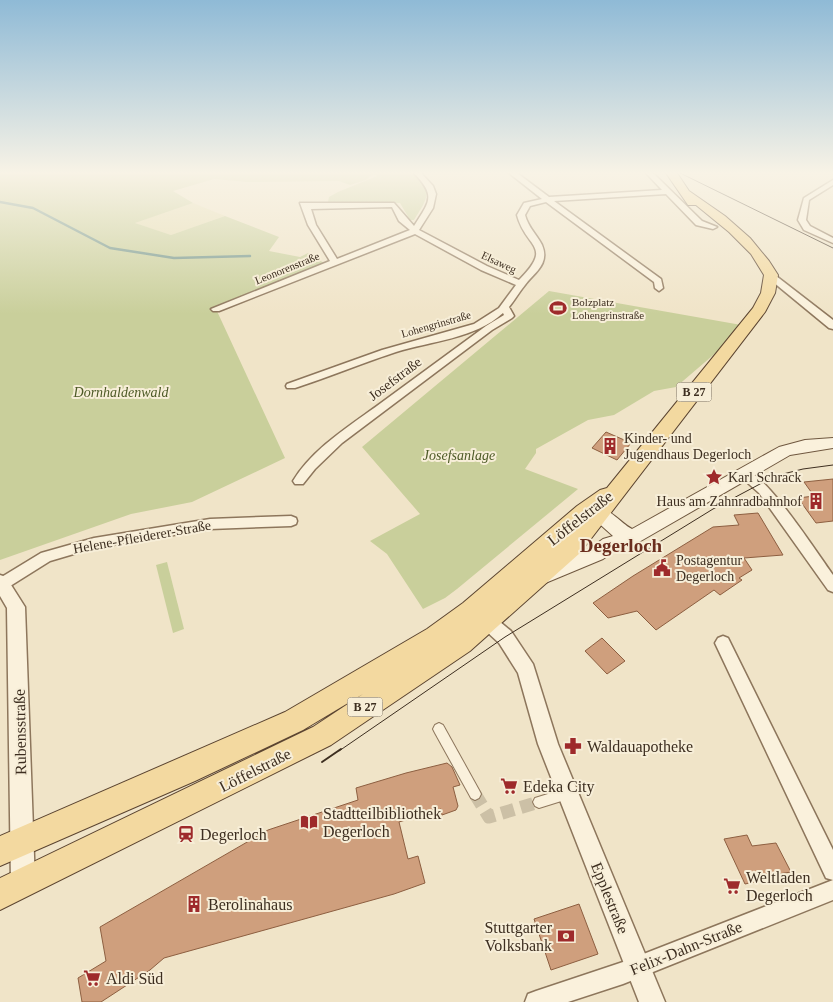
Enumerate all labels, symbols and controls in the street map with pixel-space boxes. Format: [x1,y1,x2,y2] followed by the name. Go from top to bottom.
[480,249,519,276] street label: Elsaweg
[253,250,321,286] street label: Leonorenstraße
[572,296,644,321] place label: Bolzplatz Lohengrinstraße
[548,298,568,318] sports icon: Bolzplatz Lohengrinstraße
[400,308,472,340] street label: Lohengrinstraße
[366,354,424,404] street label: Josefstraße
[676,382,712,402] road number: B 27
[73,385,169,400] park label: Dornhaldenwald
[624,431,751,462] place label: Kinder- und Jugendhaus Degerloch
[600,436,620,456] building icon: Kinder- und Jugendhaus Degerloch
[423,448,495,463] park label: Josefsanlage
[704,467,724,487] place icon: Karl Schrack
[728,470,801,485] place label: Karl Schrack
[544,487,616,549] street label: Löffelstraße
[806,491,826,511] building icon: Haus am Zahnradbahnhof
[657,494,802,509] place label: Haus am Zahnradbahnhof
[72,517,212,557] street label: Helene-Pfleiderer-Straße
[580,535,663,556] district label: Degerloch
[676,553,742,584] place label: Postagentur Degerloch
[652,558,672,578] public building icon: Postagentur Degerloch
[11,689,29,775] street label: Rubensstraße
[348,698,382,716] road number: B 27
[563,736,583,756] pharmacy icon: Waldauapotheke
[587,738,693,756] place label: Waldauapotheke
[216,745,294,795] street label: Löffelstraße
[499,776,519,796] supermarket icon: Edeka City
[523,778,595,796] place label: Edeka City
[323,805,441,841] place label: Stadtteilbibliothek Degerloch
[299,812,319,832] library icon: Stadtteilbibliothek Degerloch
[176,824,196,844] station icon: Degerloch
[200,826,267,844] place label: Degerloch
[587,860,632,937] street label: Epplestraße
[746,869,813,905] place label: Weltladen Degerloch
[722,876,742,896] supermarket icon: Weltladen Degerloch
[184,894,204,914] building icon: Berolinahaus
[208,896,292,913] place label: Berolinahaus
[628,918,744,978] street label: Felix-Dahn-Straße
[484,919,553,954] place label: Stuttgarter Volksbank
[556,926,576,946] bank icon: Stuttgarter Volksbank
[82,968,102,988] supermarket icon: Aldi Süd
[106,970,163,987] place label: Aldi Süd

